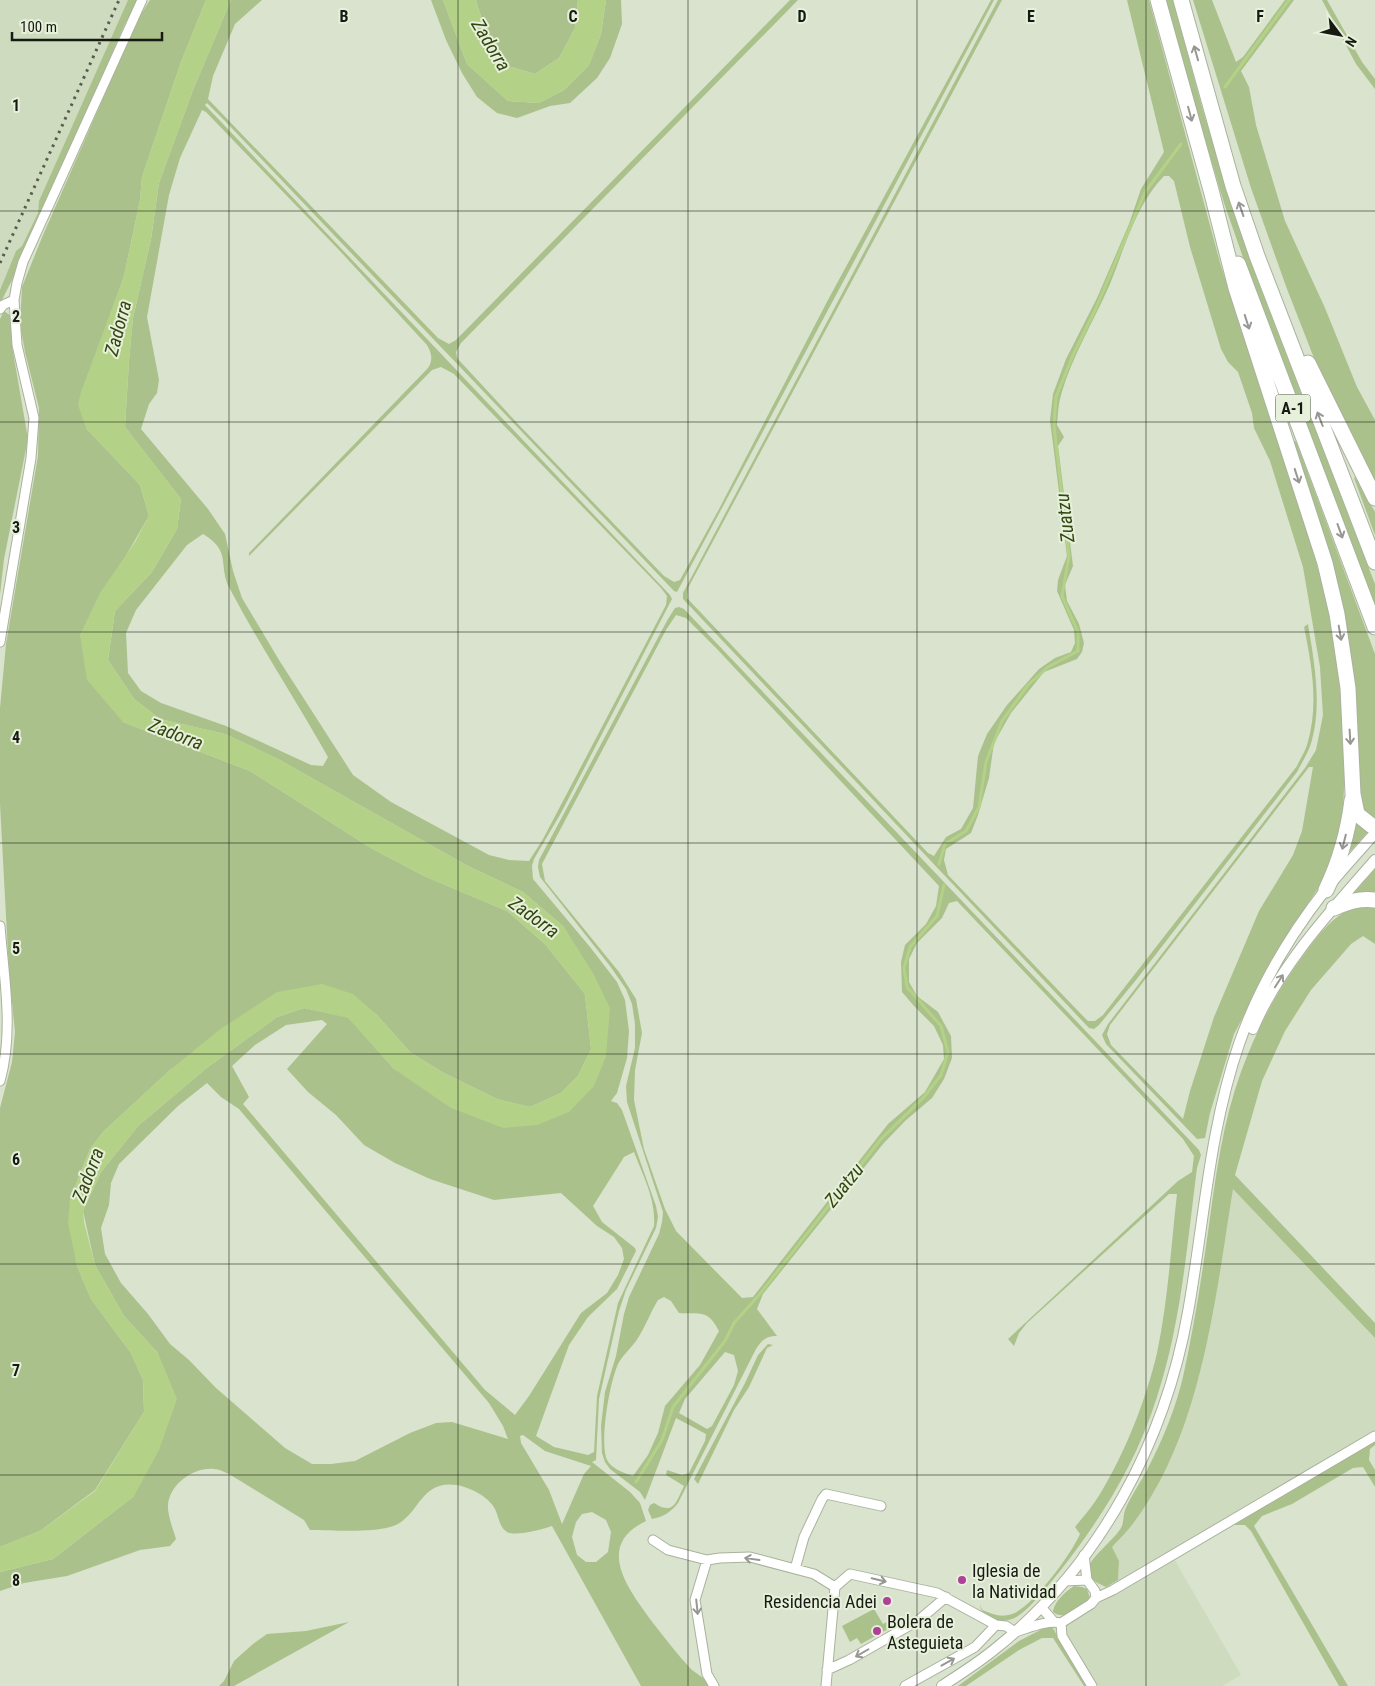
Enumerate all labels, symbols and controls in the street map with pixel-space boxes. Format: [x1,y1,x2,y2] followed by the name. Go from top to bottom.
[340,7,349,26] text: B
[568,7,578,26] text: C
[797,7,807,26] text: D
[1027,7,1035,26] text: E
[1256,7,1264,26] text: F
[12,10,162,42] scale bar
[1315,10,1365,60] north arrow
[466,14,515,75] water label: Zadorra
[20,18,57,36] text: 100 m
[1342,34,1360,50] text: N
[1190,46,1200,62] one-way arrow
[12,96,20,115] text: 1
[1186,106,1195,122] one-way arrow
[1236,202,1245,218] one-way arrow
[99,298,136,359] water label: Zadorra
[12,307,20,326] text: 2
[1242,313,1252,329] one-way arrow
[1276,394,1310,422] road number: A-1
[1315,412,1324,427] one-way arrow
[1293,468,1302,484] one-way arrow
[1051,492,1080,545] water label: Zuatzu
[12,518,20,537] text: 3
[1336,522,1345,538] one-way arrow
[1336,624,1346,640] one-way arrow
[145,713,207,755] water label: Zadorra
[12,728,20,747] text: 4
[1346,729,1355,745] one-way arrow
[1339,833,1349,849] one-way arrow
[504,890,564,943] water label: Zadorra
[12,939,20,958] text: 5
[1275,974,1285,988] one-way arrow
[67,1144,109,1206] water label: Zadorra
[12,1150,20,1169] text: 6
[819,1158,869,1212] water label: Zuatzu
[12,1361,20,1380] text: 7
[744,1554,760,1564] one-way arrow
[972,1560,1056,1602] place label: Iglesia de la Natividad
[12,1571,20,1590] text: 8
[956,1574,968,1586] marker: Iglesia de la Natividad
[870,1576,886,1585] one-way arrow
[764,1591,877,1612] place label: Residencia Adei
[881,1595,893,1607] marker: Residencia Adei
[692,1599,702,1615] one-way arrow
[887,1611,963,1653] place label: Bolera de Asteguieta
[871,1625,883,1637] marker: Bolera de Asteguieta
[855,1648,869,1658] one-way arrow
[940,1657,955,1667] one-way arrow

